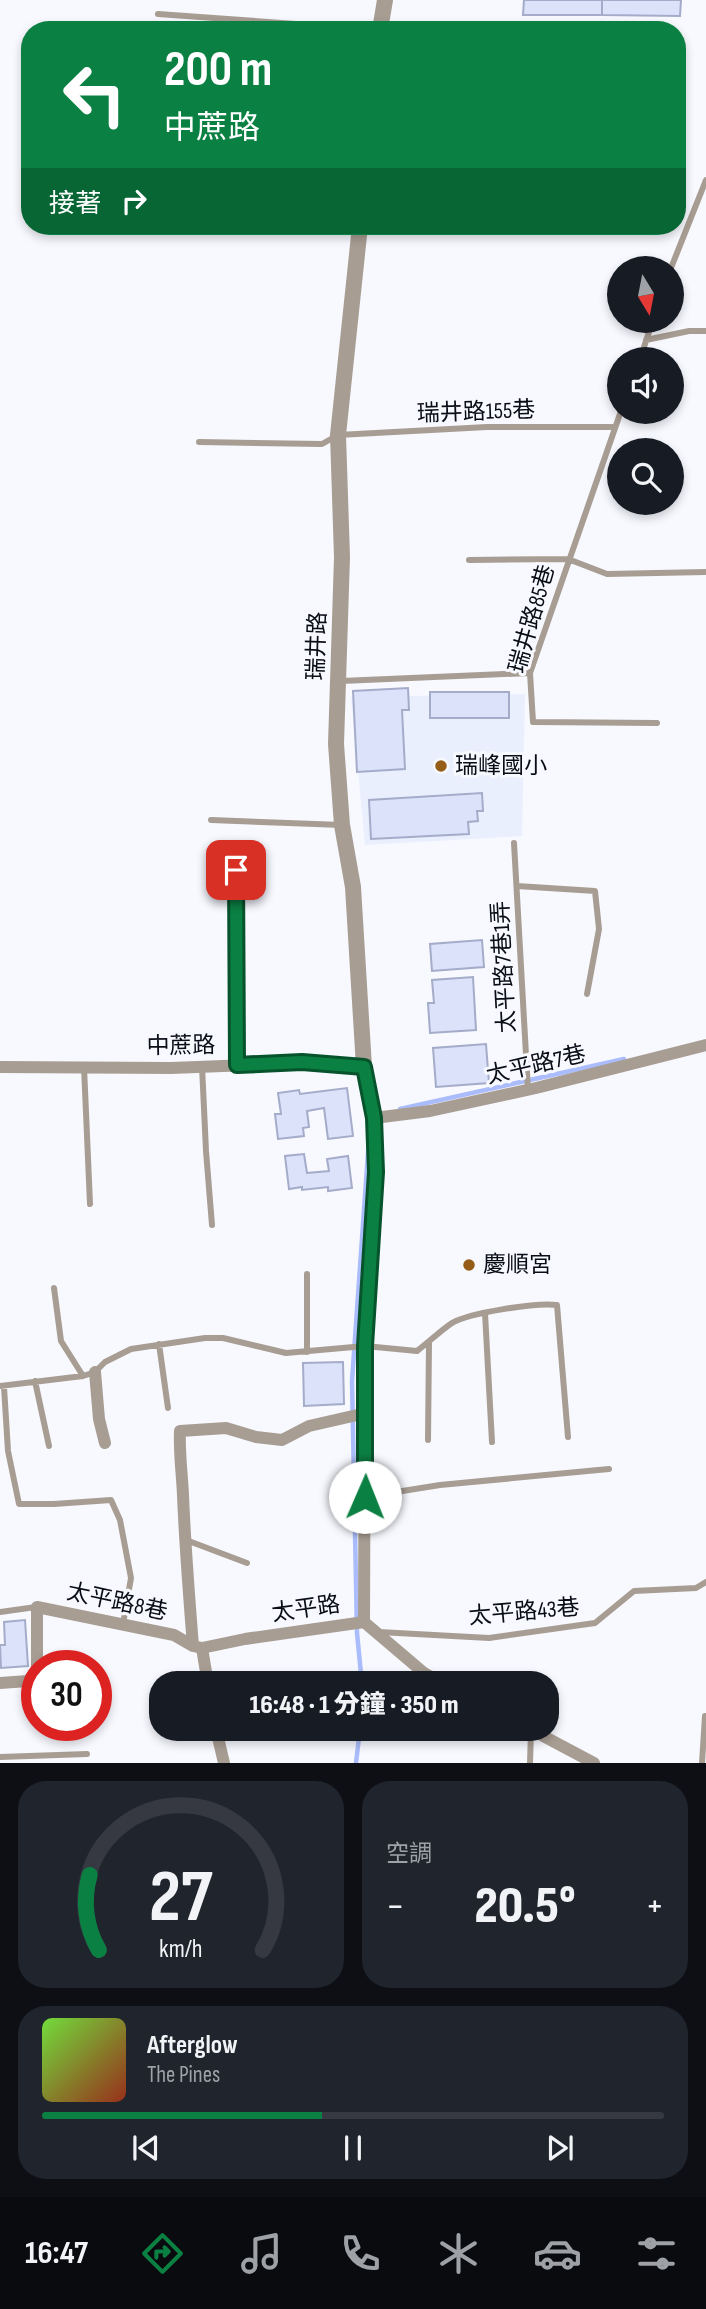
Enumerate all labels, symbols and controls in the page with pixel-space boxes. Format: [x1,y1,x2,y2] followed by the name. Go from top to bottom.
[164,41,272,100] text: 200 m
[49,49,140,140] icon: left
[164,109,260,148] text: 中蔗路
[115,182,153,220] icon: right
[49,189,101,220] text: 接著
[607,256,684,332] north arrow
[607,256,684,515] map controls
[607,347,684,424] button: sound
[416,396,536,428] street label: 瑞井路155巷
[607,438,684,515] button: search
[503,562,561,676] street label: 瑞井路85巷
[302,611,332,681] street label: 瑞井路
[455,752,547,780] place label: 瑞峰國小
[433,758,449,774] marker: 瑞峰國小
[206,840,266,900] pin
[217,851,255,889] icon: arrive
[487,900,521,1034] street label: 太平路7巷1弄
[146,1031,216,1061] street label: 中蔗路
[484,1040,588,1090] street label: 太平路7巷
[483,1251,552,1279] place label: 慶順宮
[461,1257,477,1273] marker: 慶順宮
[328,1460,402,1534] position arrow
[64,1578,170,1626] street label: 太平路8巷
[270,1590,342,1628] street label: 太平路
[467,1593,581,1631] street label: 太平路43巷
[21,1650,112,1741] speed limit sign: 30
[250,1690,458,1721] text: 16:48 · 1 分鐘 · 350 m
[386,1840,432,1868] text: 空調
[149,1855,213,1943] text: 27
[474,1875,576,1938] text: 20.5°
[386,1884,405,1929] text: −
[645,1884,664,1929] text: +
[159,1934,203,1965] text: km/h
[147,2030,238,2061] text: Afterglow
[147,2061,220,2089] text: The Pines
[127,2129,165,2167] icon: previous
[334,2129,372,2167] icon: pause
[541,2129,579,2167] icon: next
[138,2229,187,2278] icon: directions
[237,2229,286,2278] icon: music
[336,2229,385,2278] icon: phone
[434,2229,483,2278] icon: climate
[533,2229,582,2278] icon: car
[632,2229,681,2278] icon: filters
[25,2234,88,2273] text: 16:47

